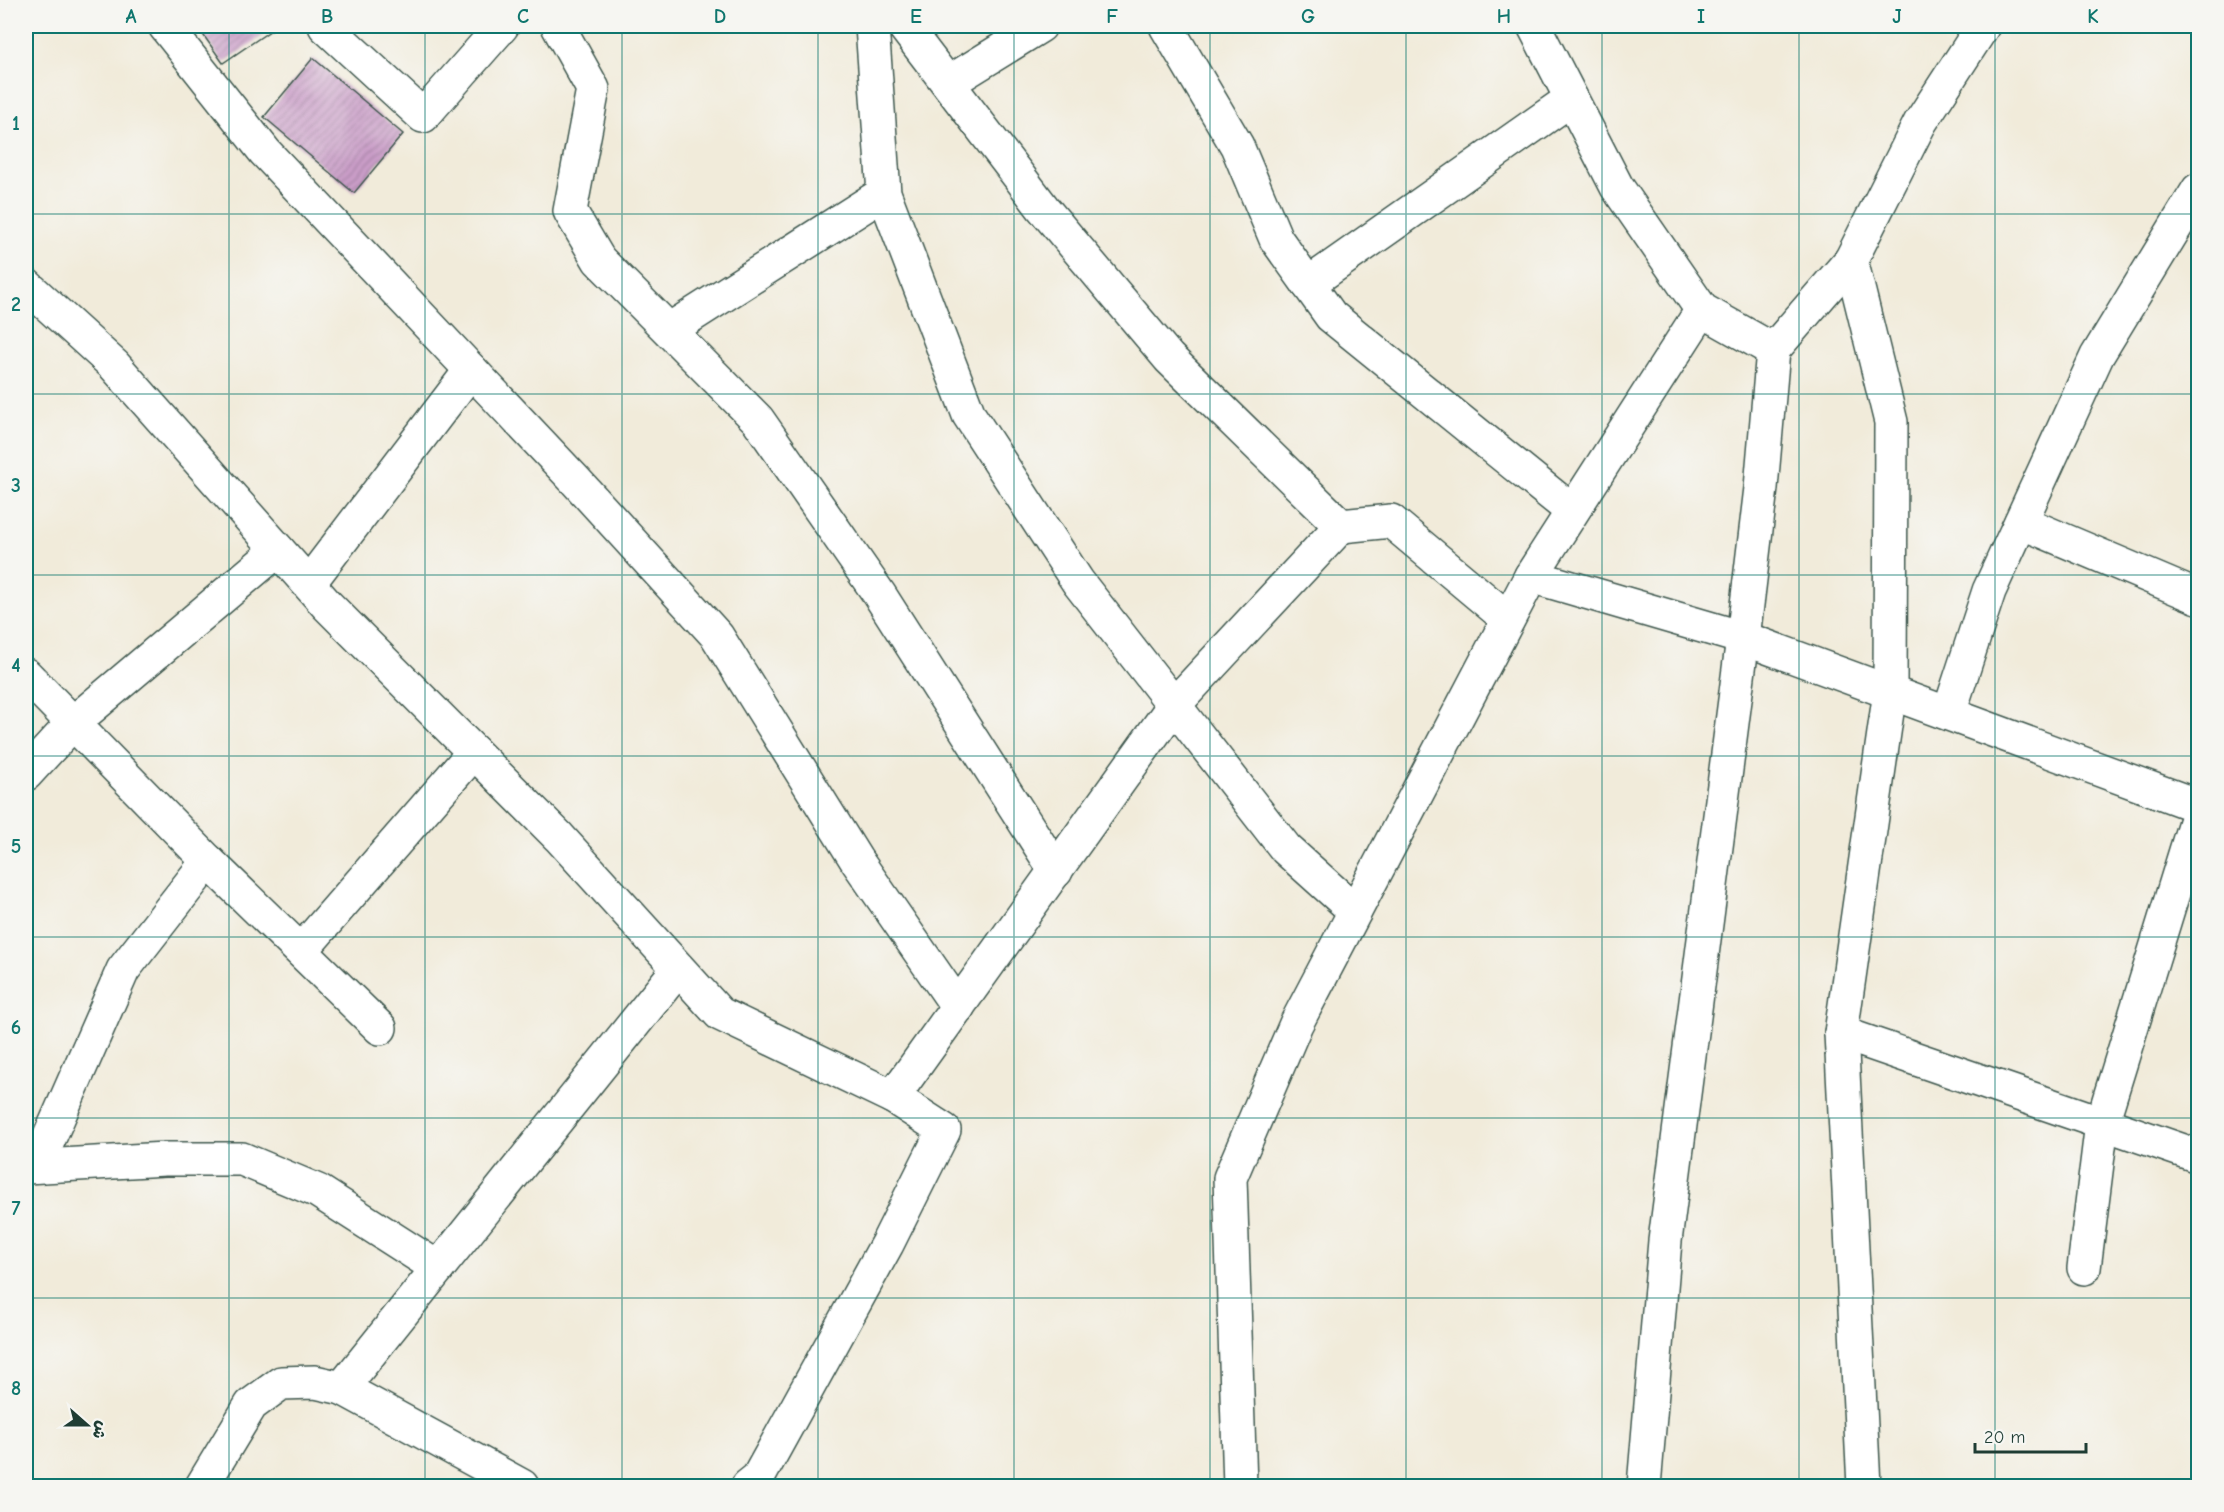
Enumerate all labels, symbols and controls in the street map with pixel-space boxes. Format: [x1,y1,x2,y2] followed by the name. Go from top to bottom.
[125,5,137,28] text: A
[321,5,333,28] text: B
[517,5,529,28] text: C
[714,5,726,28] text: D
[910,5,922,28] text: E
[1106,5,1118,28] text: F
[1301,5,1315,28] text: G
[1497,5,1511,28] text: H
[1697,5,1705,28] text: I
[1892,5,1902,28] text: J
[2087,5,2099,28] text: K
[12,112,20,135] text: 1
[11,293,21,316] text: 2
[11,474,21,497] text: 3
[11,654,21,677] text: 4
[11,835,21,858] text: 5
[11,1016,21,1039] text: 6
[12,1197,21,1220] text: 7
[11,1377,21,1400] text: 8
[57,1395,117,1455] north arrow
[1975,1416,2086,1454] scale bar
[89,1419,112,1441] text: ش
[1984,1427,2025,1448] text: 20 m

